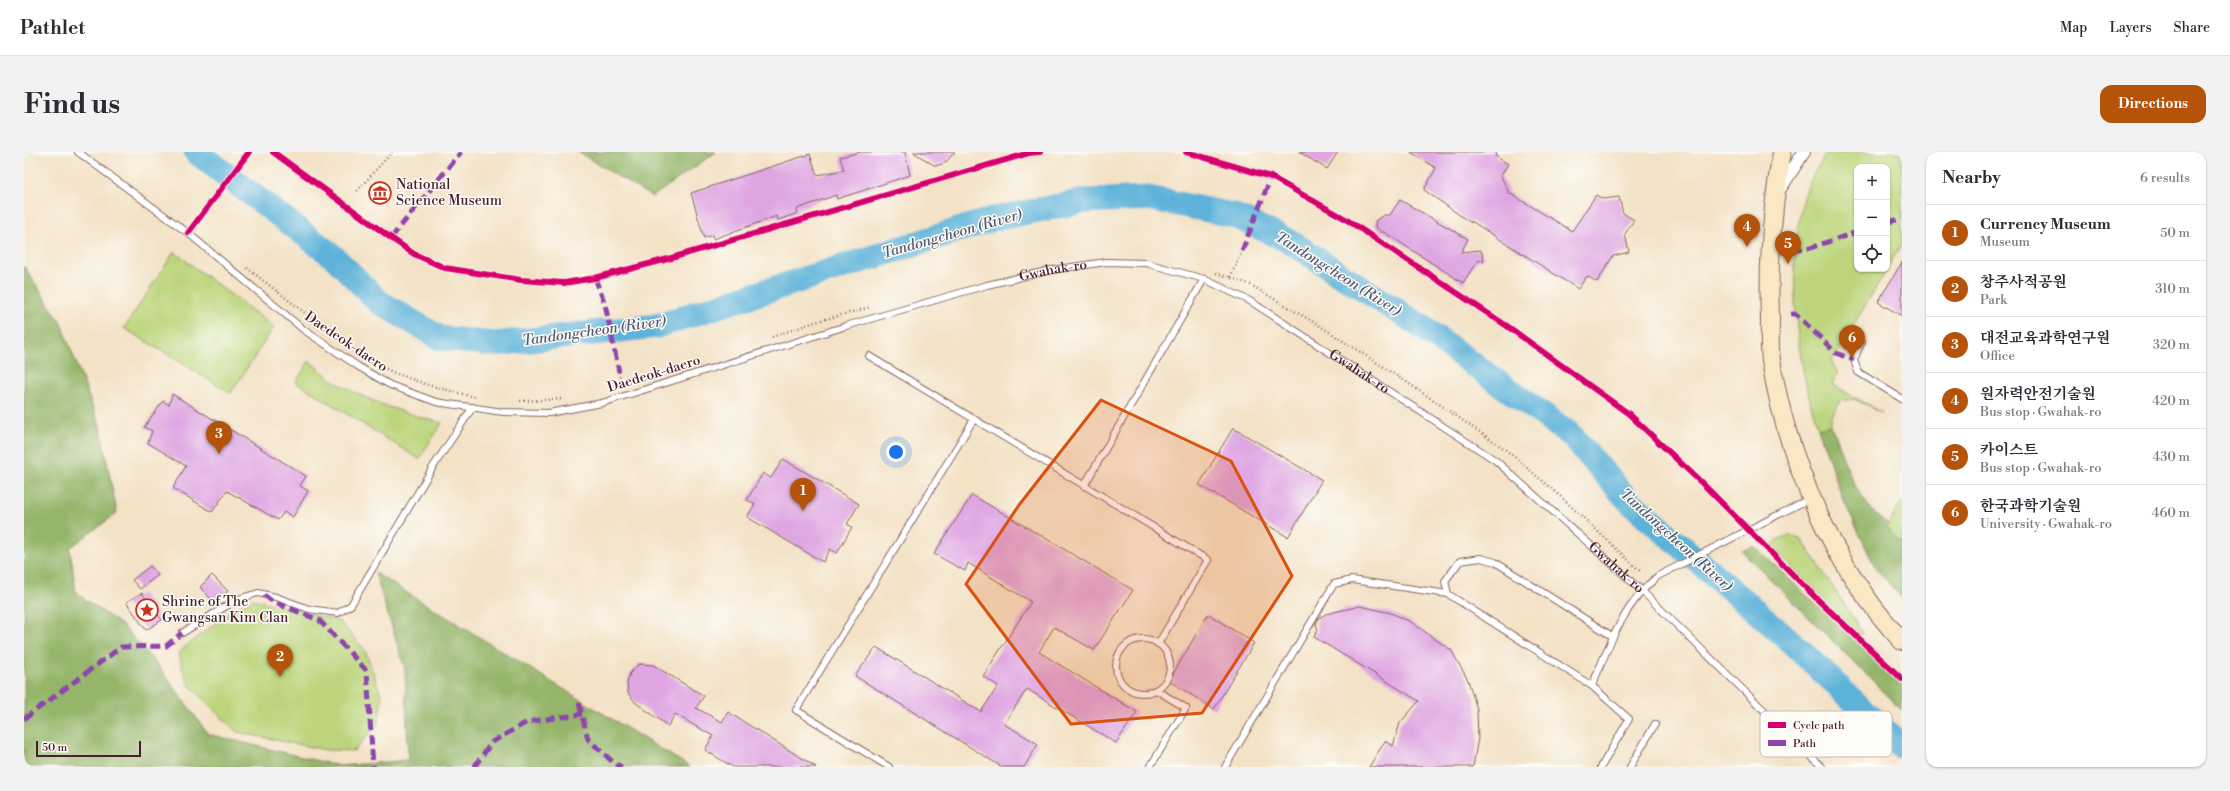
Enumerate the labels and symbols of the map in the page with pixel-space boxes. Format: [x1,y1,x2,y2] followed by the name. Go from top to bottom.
[396,176,502,210] place label: National Science Museum
[367,180,393,206] museum icon: National Science Museum
[880,205,1025,263] water label: Tandongcheon (River)
[1734,214,1760,247] pin: 4
[1272,228,1405,321] water label: Tandongcheon (River)
[1775,231,1801,264] pin: 5
[1017,256,1088,286] street label: Gwahak-ro
[301,308,391,376] street label: Daedeok-daero
[521,311,667,350] water label: Tandongcheon (River)
[1839,325,1865,358] pin: 6
[1325,346,1393,398] street label: Gwahak-ro
[605,351,703,397] street label: Daedeok-daero
[206,421,232,454] pin: 3
[886,442,906,462] your location
[790,478,816,511] pin: 1
[1616,485,1736,596] water label: Tandongcheon (River)
[1584,538,1648,597] street label: Gwahak-ro
[162,593,289,627] place label: Shrine of The Gwangsan Kim Clan
[134,597,160,623] place icon: Shrine of The Gwangsan Kim Clan
[267,644,293,677] pin: 2
[1760,711,1892,757] legend
[1793,719,1845,733] text: Cycle path
[1793,737,1817,751] text: Path
[36,739,141,758] scale bar

